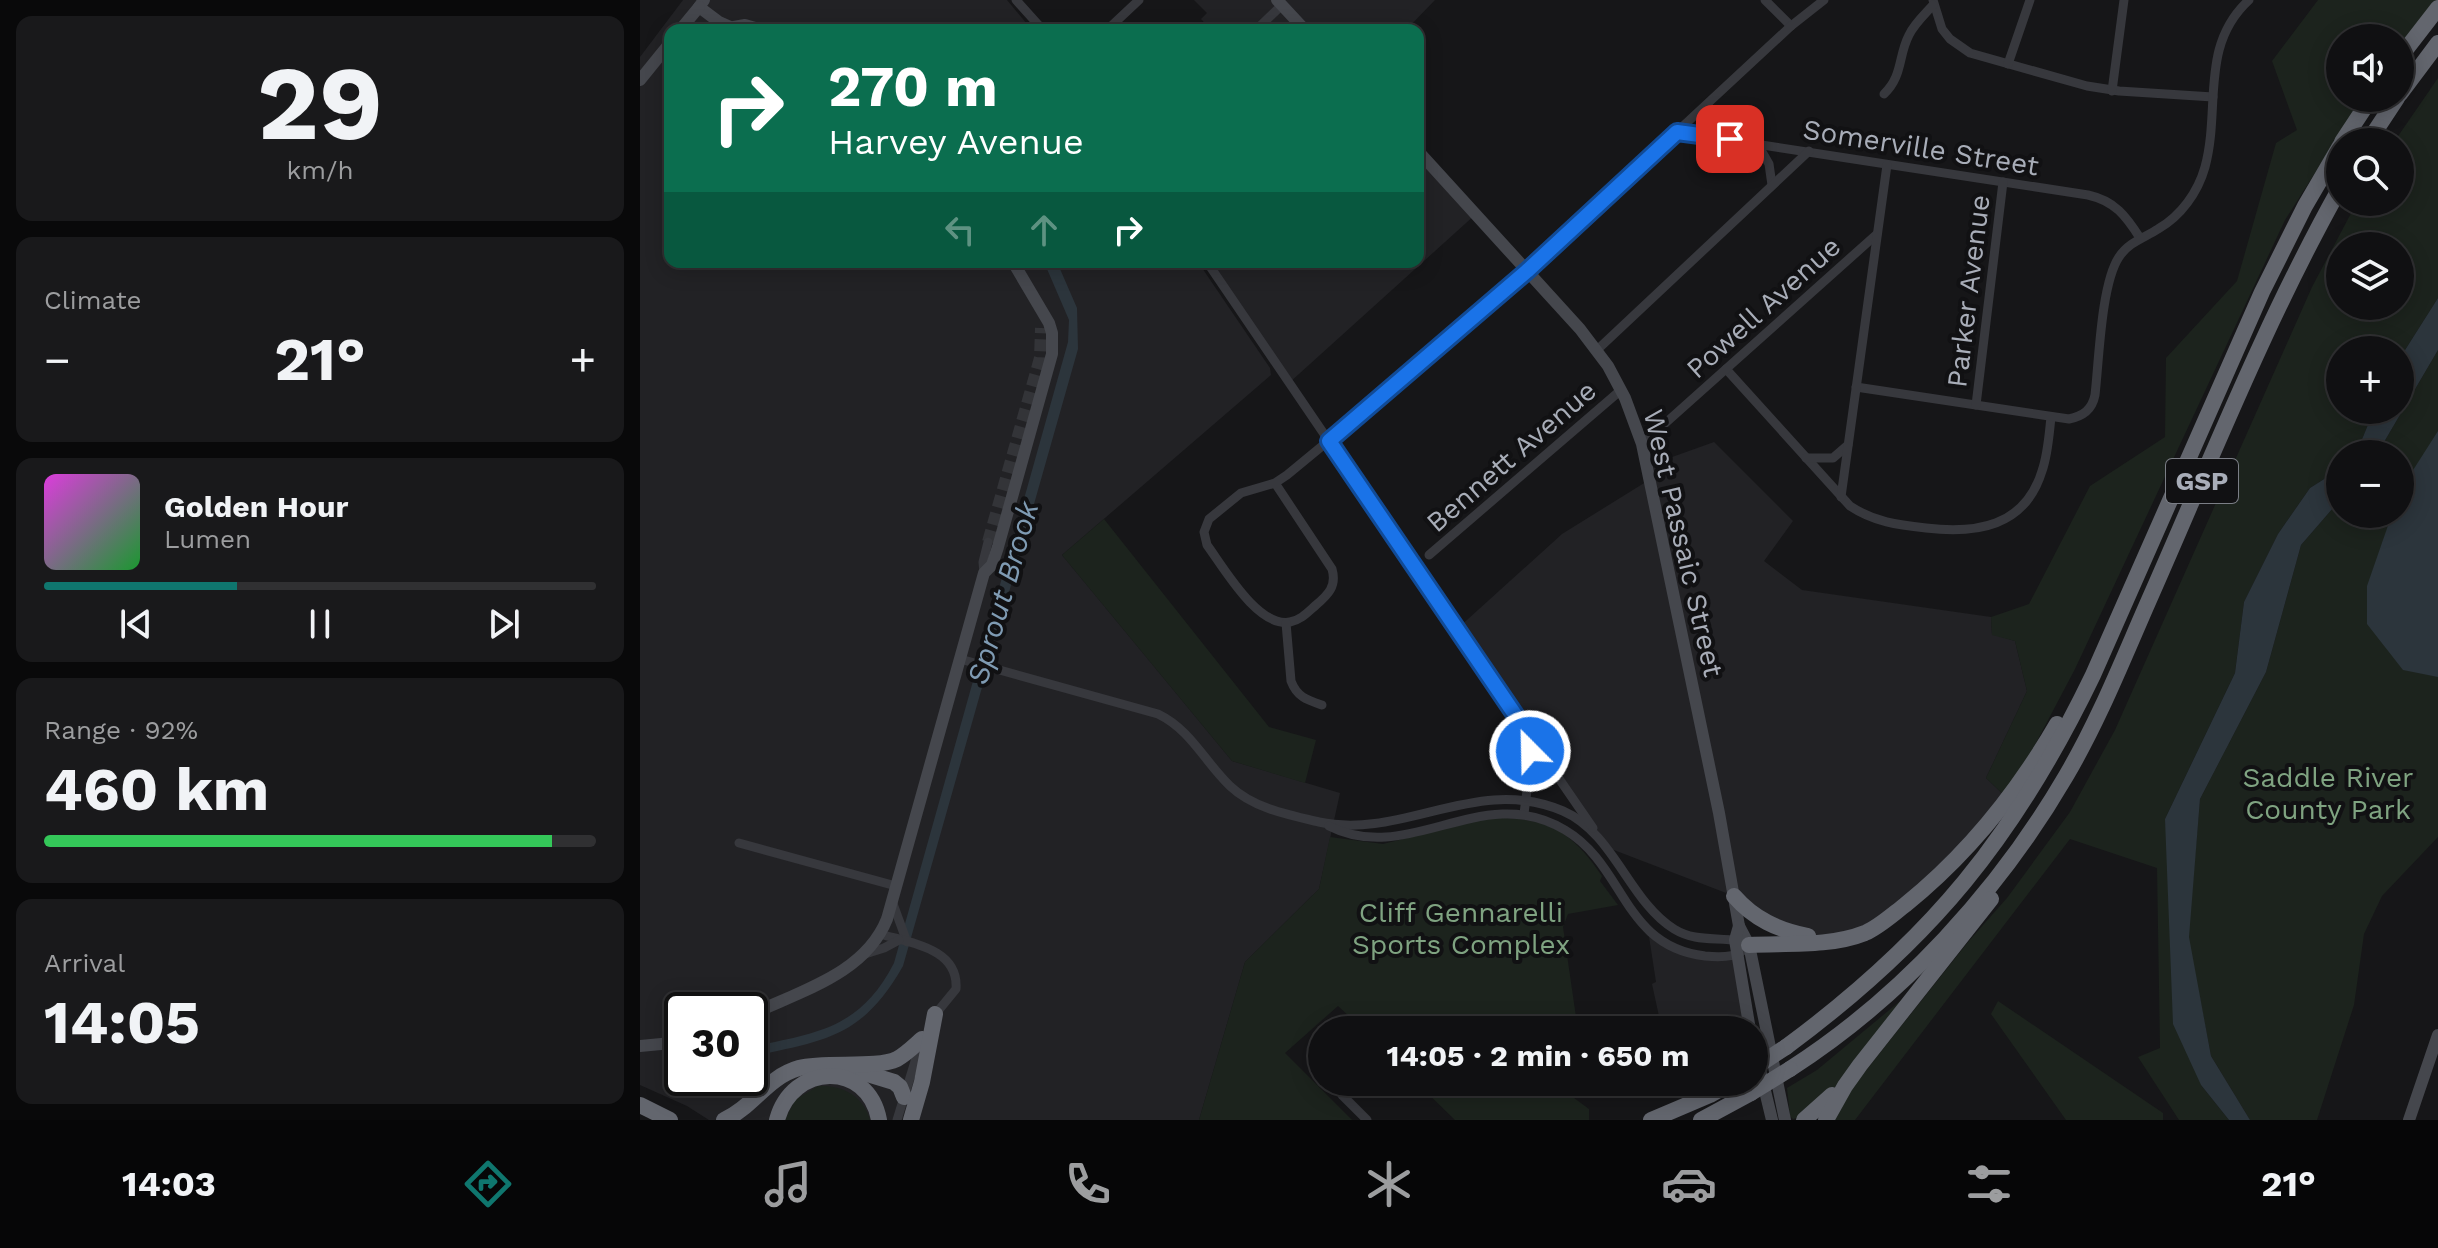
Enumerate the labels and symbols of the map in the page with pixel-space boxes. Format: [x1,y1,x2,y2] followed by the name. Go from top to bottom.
[1696,105,1764,173] pin
[1801,113,2041,182] street label: Somerville Street
[1940,193,1997,389] street label: Parker Avenue
[1679,230,1847,385] street label: Powell Avenue
[1420,374,1603,539] street label: Bennett Avenue
[1637,406,1730,680] street label: West Passaic Street
[2166,459,2238,503] road number: GSP
[960,496,1046,689] water label: Sprout Brook
[1488,709,1572,793] position arrow
[2243,761,2413,826] park label: Saddle River County Park
[1352,896,1570,961] park label: Cliff Gennarelli Sports Complex
[664,992,768,1096] speed limit sign: 30

